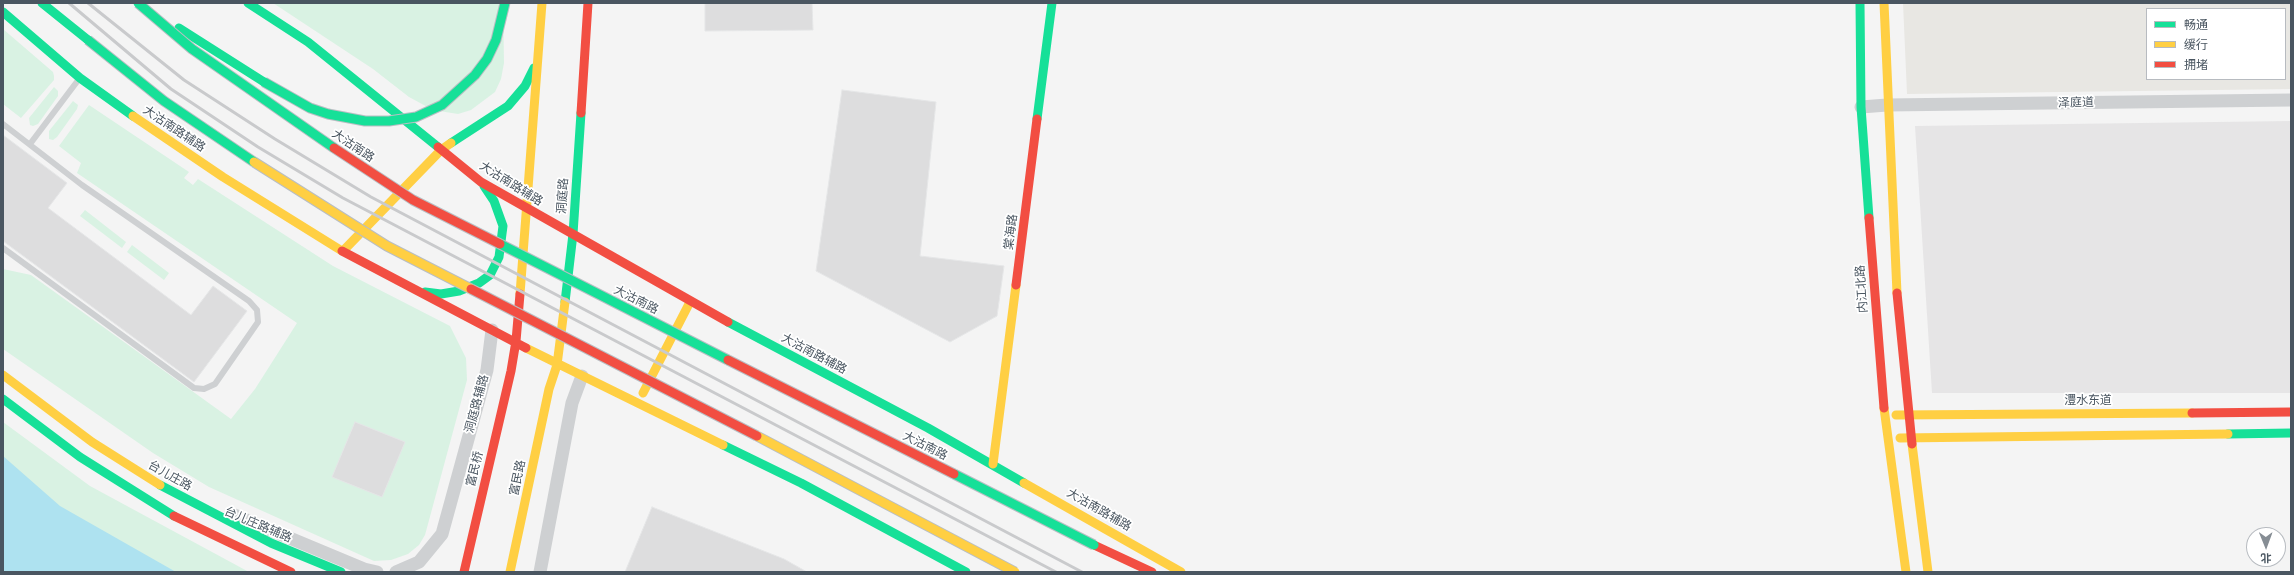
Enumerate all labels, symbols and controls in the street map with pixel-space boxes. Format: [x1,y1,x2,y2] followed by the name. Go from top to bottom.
[2146,8,2286,80] legend
[2184,16,2208,33] text: 畅通
[2184,36,2208,53] text: 缓行
[2184,56,2208,73] text: 拥堵
[2058,95,2094,111] street label: 泽庭道
[140,103,208,155] street label: 大沽南路辅路
[329,127,377,165] street label: 大沽南路
[477,159,545,209] street label: 大沽南路辅路
[555,178,571,214] street label: 洞庭路
[1002,213,1020,251] street label: 棠海路
[1853,265,1871,313] street label: 内江北路
[611,283,661,317] street label: 大沽南路
[779,331,849,377] street label: 大沽南路辅路
[462,373,492,435] street label: 洞庭路辅路
[2064,394,2112,408] street label: 澧水东道
[900,429,950,463] street label: 大沽南路
[464,450,486,488] street label: 富民桥
[146,458,194,494] street label: 台儿庄路
[507,459,529,497] street label: 富民路
[1064,486,1134,534] street label: 大沽南路辅路
[222,504,294,546] street label: 台儿庄路辅路
[2246,527,2286,567] north arrow
[2261,551,2272,566] text: 北

